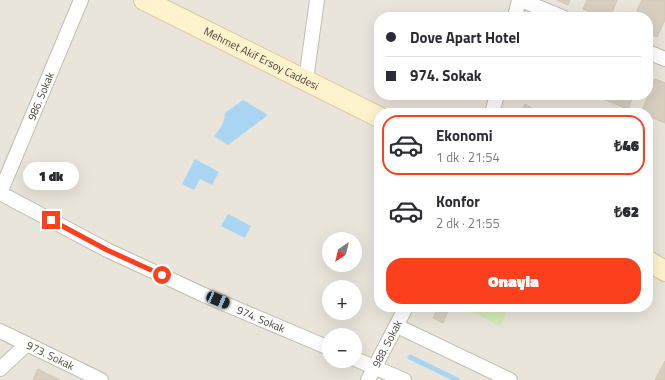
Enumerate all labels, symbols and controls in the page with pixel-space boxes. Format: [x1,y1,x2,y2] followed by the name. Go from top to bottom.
[201,23,322,94] street label: Mehmet Akif Ersoy Caddesi
[410,26,520,49] text: Dove Apart Hotel
[410,64,482,87] text: 974. Sokak
[23,69,58,123] street label: 986. Sokak
[436,124,493,147] text: Ekonomi
[388,127,424,163] icon: car
[614,134,639,157] text: ₺46
[436,147,500,167] text: 1 dk · 21:54
[23,162,79,190] callout: 1 dk
[39,166,63,186] text: 1 dk
[436,190,480,213] text: Konfor
[388,193,424,229] icon: car
[614,200,639,223] text: ₺62
[42,211,60,229] route end
[436,213,500,233] text: 2 dk · 21:55
[322,232,362,272] north arrow
[322,232,362,368] map controls
[386,258,641,304] button: Onayla
[153,266,171,284] route start
[322,280,362,320] button: +
[205,290,231,310] car
[234,302,288,337] street label: 974. Sokak
[368,317,406,370] street label: 988. Sokak
[322,328,362,368] button: −
[24,337,78,374] street label: 973. Sokak

